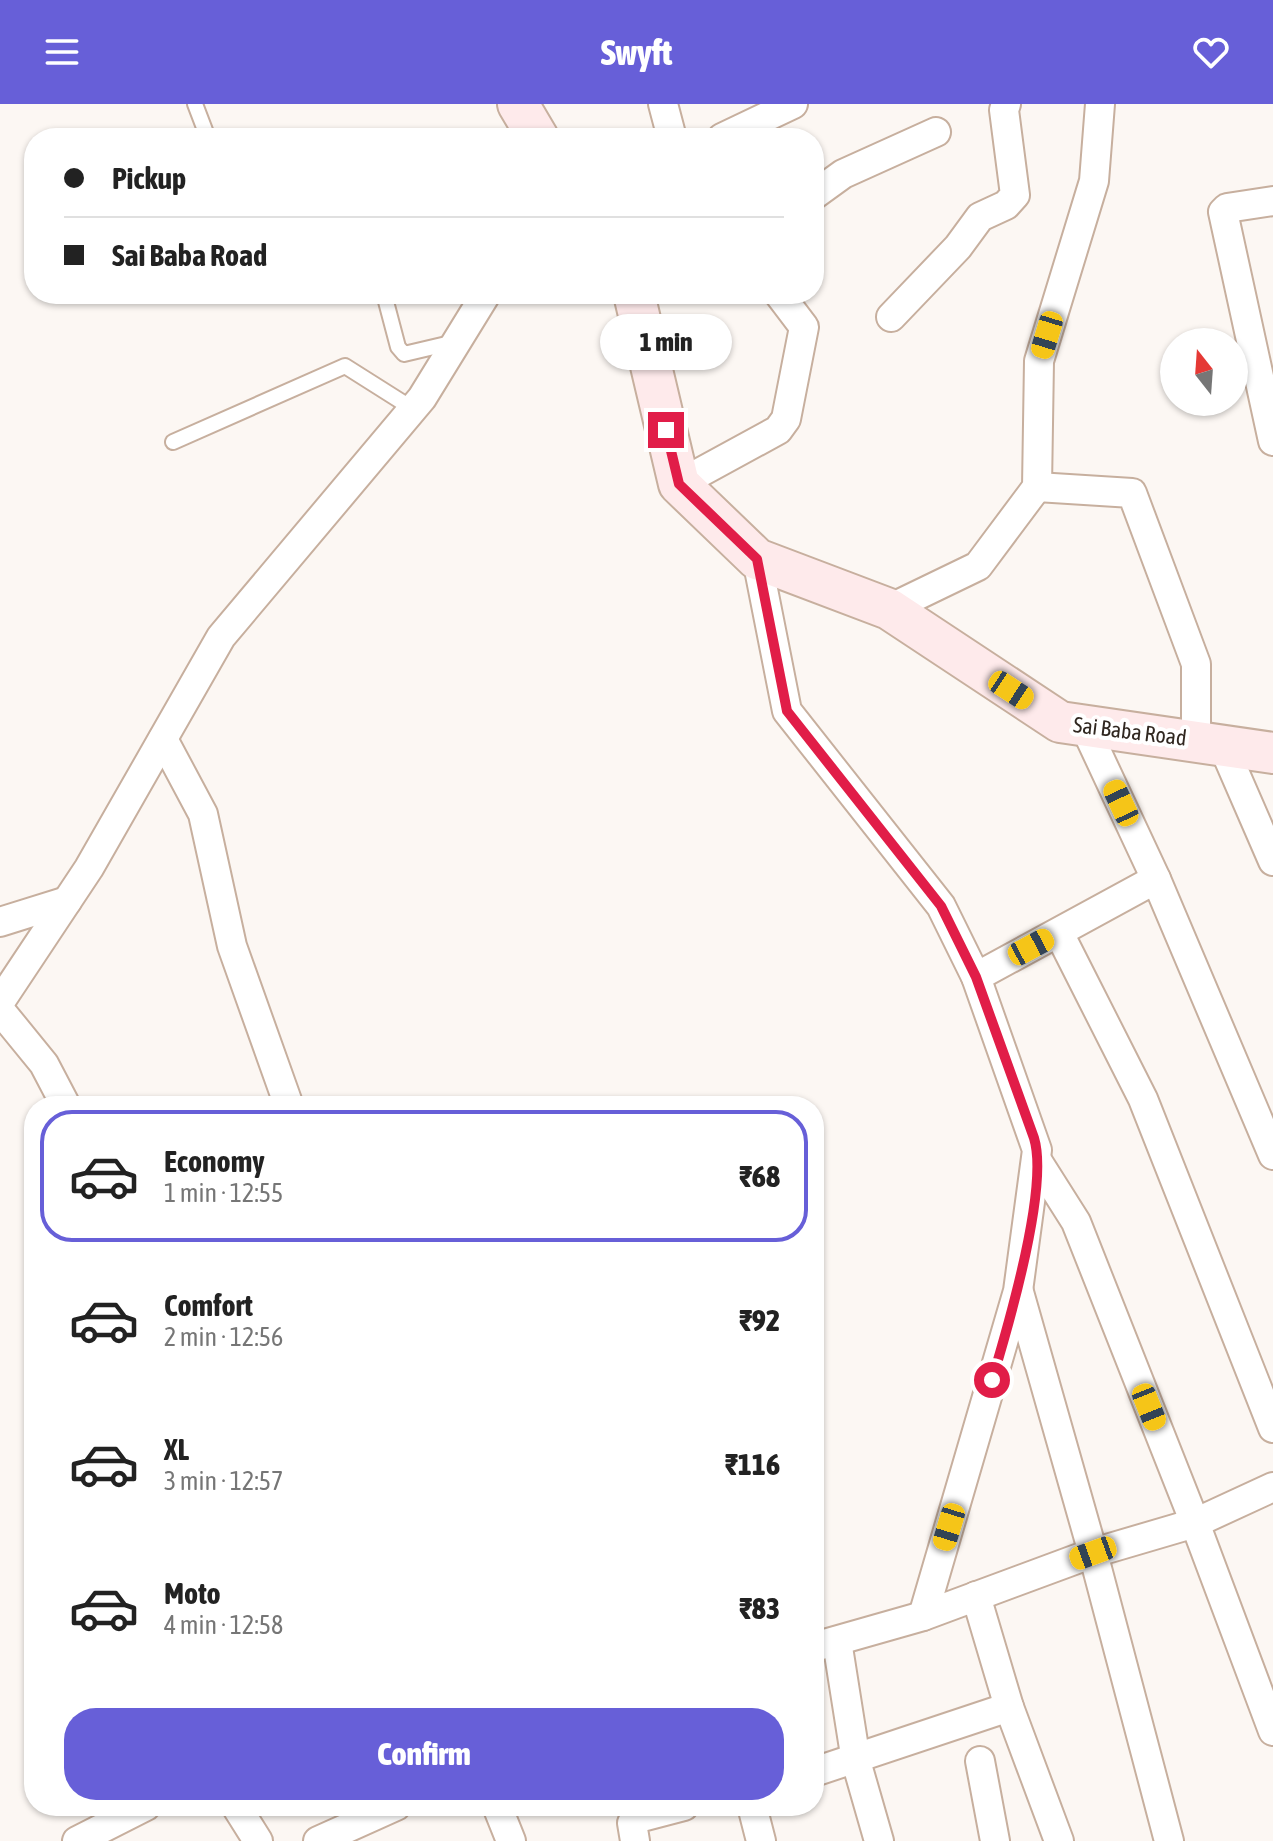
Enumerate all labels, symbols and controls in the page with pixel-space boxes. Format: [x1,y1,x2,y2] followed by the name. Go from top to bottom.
[40,30,84,74] icon: menu
[1189,30,1233,74] icon: heart
[601,31,672,73] text: Swyft
[112,161,186,195] text: Pickup
[112,238,267,272] text: Sai Baba Road
[1029,309,1065,361] car
[600,314,732,370] callout: 1 min
[639,327,693,357] text: 1 min
[1160,328,1248,416] north arrow
[1160,328,1248,416] map controls
[648,412,684,448] route end
[984,667,1038,713] car
[1072,711,1188,751] street label: Sai Baba Road
[1100,776,1142,830] car
[1004,925,1058,969] car
[68,1140,140,1212] icon: car
[164,1144,265,1178] text: Economy
[739,1159,780,1193] text: ₹68
[164,1178,283,1208] text: 1 min · 12:55
[68,1284,140,1356] icon: car
[164,1288,253,1322] text: Comfort
[739,1303,780,1337] text: ₹92
[164,1322,283,1352] text: 2 min · 12:56
[974,1362,1010,1398] route start
[1129,1380,1169,1434] car
[68,1428,140,1500] icon: car
[164,1432,189,1466] text: XL
[725,1447,780,1481] text: ₹116
[164,1466,283,1496] text: 3 min · 12:57
[931,1501,967,1553] car
[1066,1534,1120,1572] car
[68,1572,140,1644] icon: car
[164,1576,221,1610] text: Moto
[739,1591,780,1625] text: ₹83
[164,1610,283,1640] text: 4 min · 12:58
[64,1708,784,1800] button: Confirm

